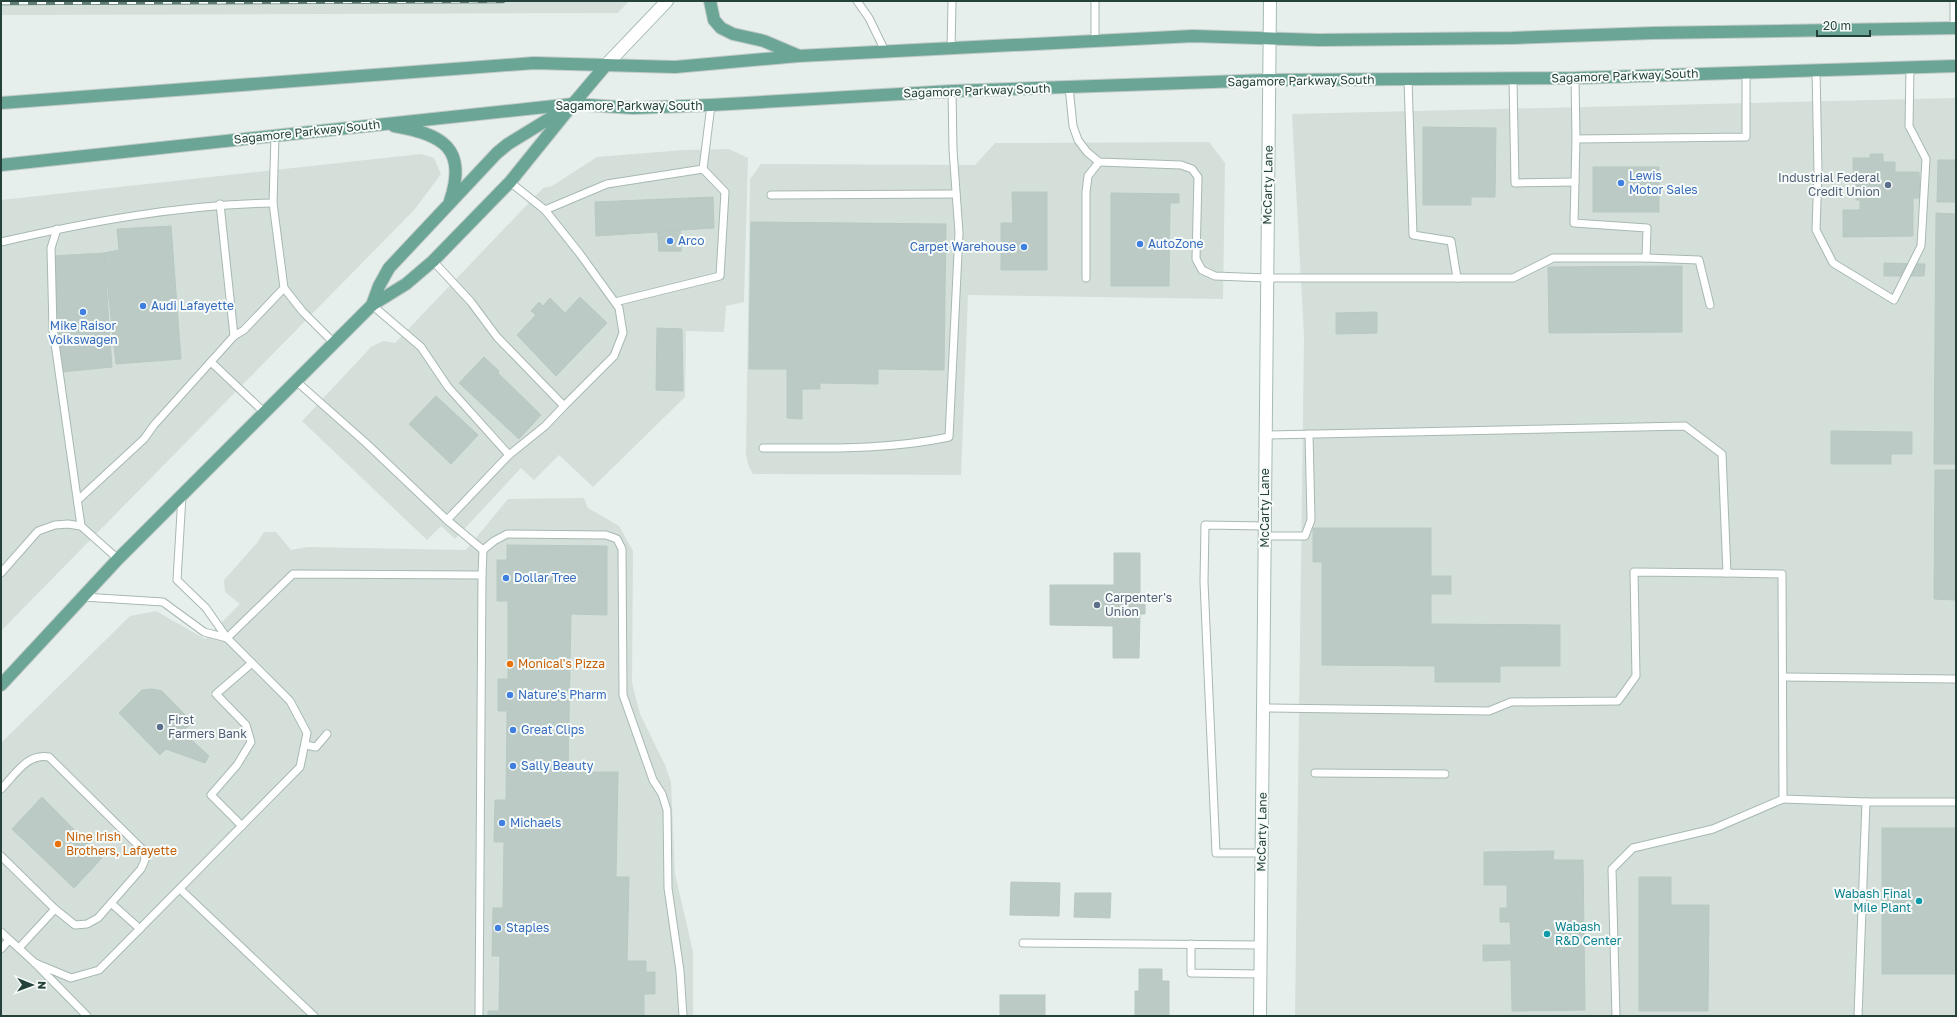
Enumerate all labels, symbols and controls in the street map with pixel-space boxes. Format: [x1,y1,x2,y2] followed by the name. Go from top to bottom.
[1817,12,1870,38] scale bar
[1823,18,1851,33] text: 20 m
[1551,65,1699,86] street label: Sagamore Parkway South
[1227,72,1375,89] street label: Sagamore Parkway South
[903,80,1051,101] street label: Sagamore Parkway South
[555,98,703,113] street label: Sagamore Parkway South
[233,116,381,147] street label: Sagamore Parkway South
[1259,145,1276,225] street label: McCarty Lane
[1629,168,1698,197] place label: Lewis Motor Sales
[1778,170,1880,199] place label: Industrial Federal Credit Union
[1616,178,1626,188] marker: Lewis Motor Sales
[1883,180,1893,190] marker: Industrial Federal Credit Union
[678,233,704,248] place label: Arco
[665,236,675,246] marker: Arco
[1148,236,1204,251] place label: AutoZone
[910,239,1016,254] place label: Carpet Warehouse
[1135,239,1145,249] marker: AutoZone
[1019,242,1029,252] marker: Carpet Warehouse
[151,298,234,313] place label: Audi Lafayette
[138,301,148,311] marker: Audi Lafayette
[78,307,88,317] marker: Mike Raisor Volkswagen
[48,318,118,347] place label: Mike Raisor Volkswagen
[1257,468,1272,548] street label: McCarty Lane
[514,570,577,585] place label: Dollar Tree
[501,573,511,583] marker: Dollar Tree
[1105,590,1172,619] place label: Carpenter's Union
[1092,600,1102,610] marker: Carpenter's Union
[518,656,605,671] place label: Monical's Pizza
[505,659,515,669] marker: Monical's Pizza
[518,687,607,702] place label: Nature's Pharm
[505,690,515,700] marker: Nature's Pharm
[168,712,247,741] place label: First Farmers Bank
[155,722,165,732] marker: First Farmers Bank
[521,722,584,737] place label: Great Clips
[508,725,518,735] marker: Great Clips
[521,758,594,773] place label: Sally Beauty
[508,761,518,771] marker: Sally Beauty
[1253,792,1270,872] street label: McCarty Lane
[510,815,561,830] place label: Michaels
[497,818,507,828] marker: Michaels
[66,829,177,858] place label: Nine Irish Brothers, Lafayette
[53,839,63,849] marker: Nine Irish Brothers, Lafayette
[1834,886,1911,915] place label: Wabash Final Mile Plant
[1914,896,1924,906] marker: Wabash Final Mile Plant
[1555,919,1622,948] place label: Wabash R&D Center
[506,920,549,935] place label: Staples
[493,923,503,933] marker: Staples
[1542,929,1552,939] marker: Wabash R&D Center
[12,965,52,1005] north arrow
[36,981,49,989] text: N

